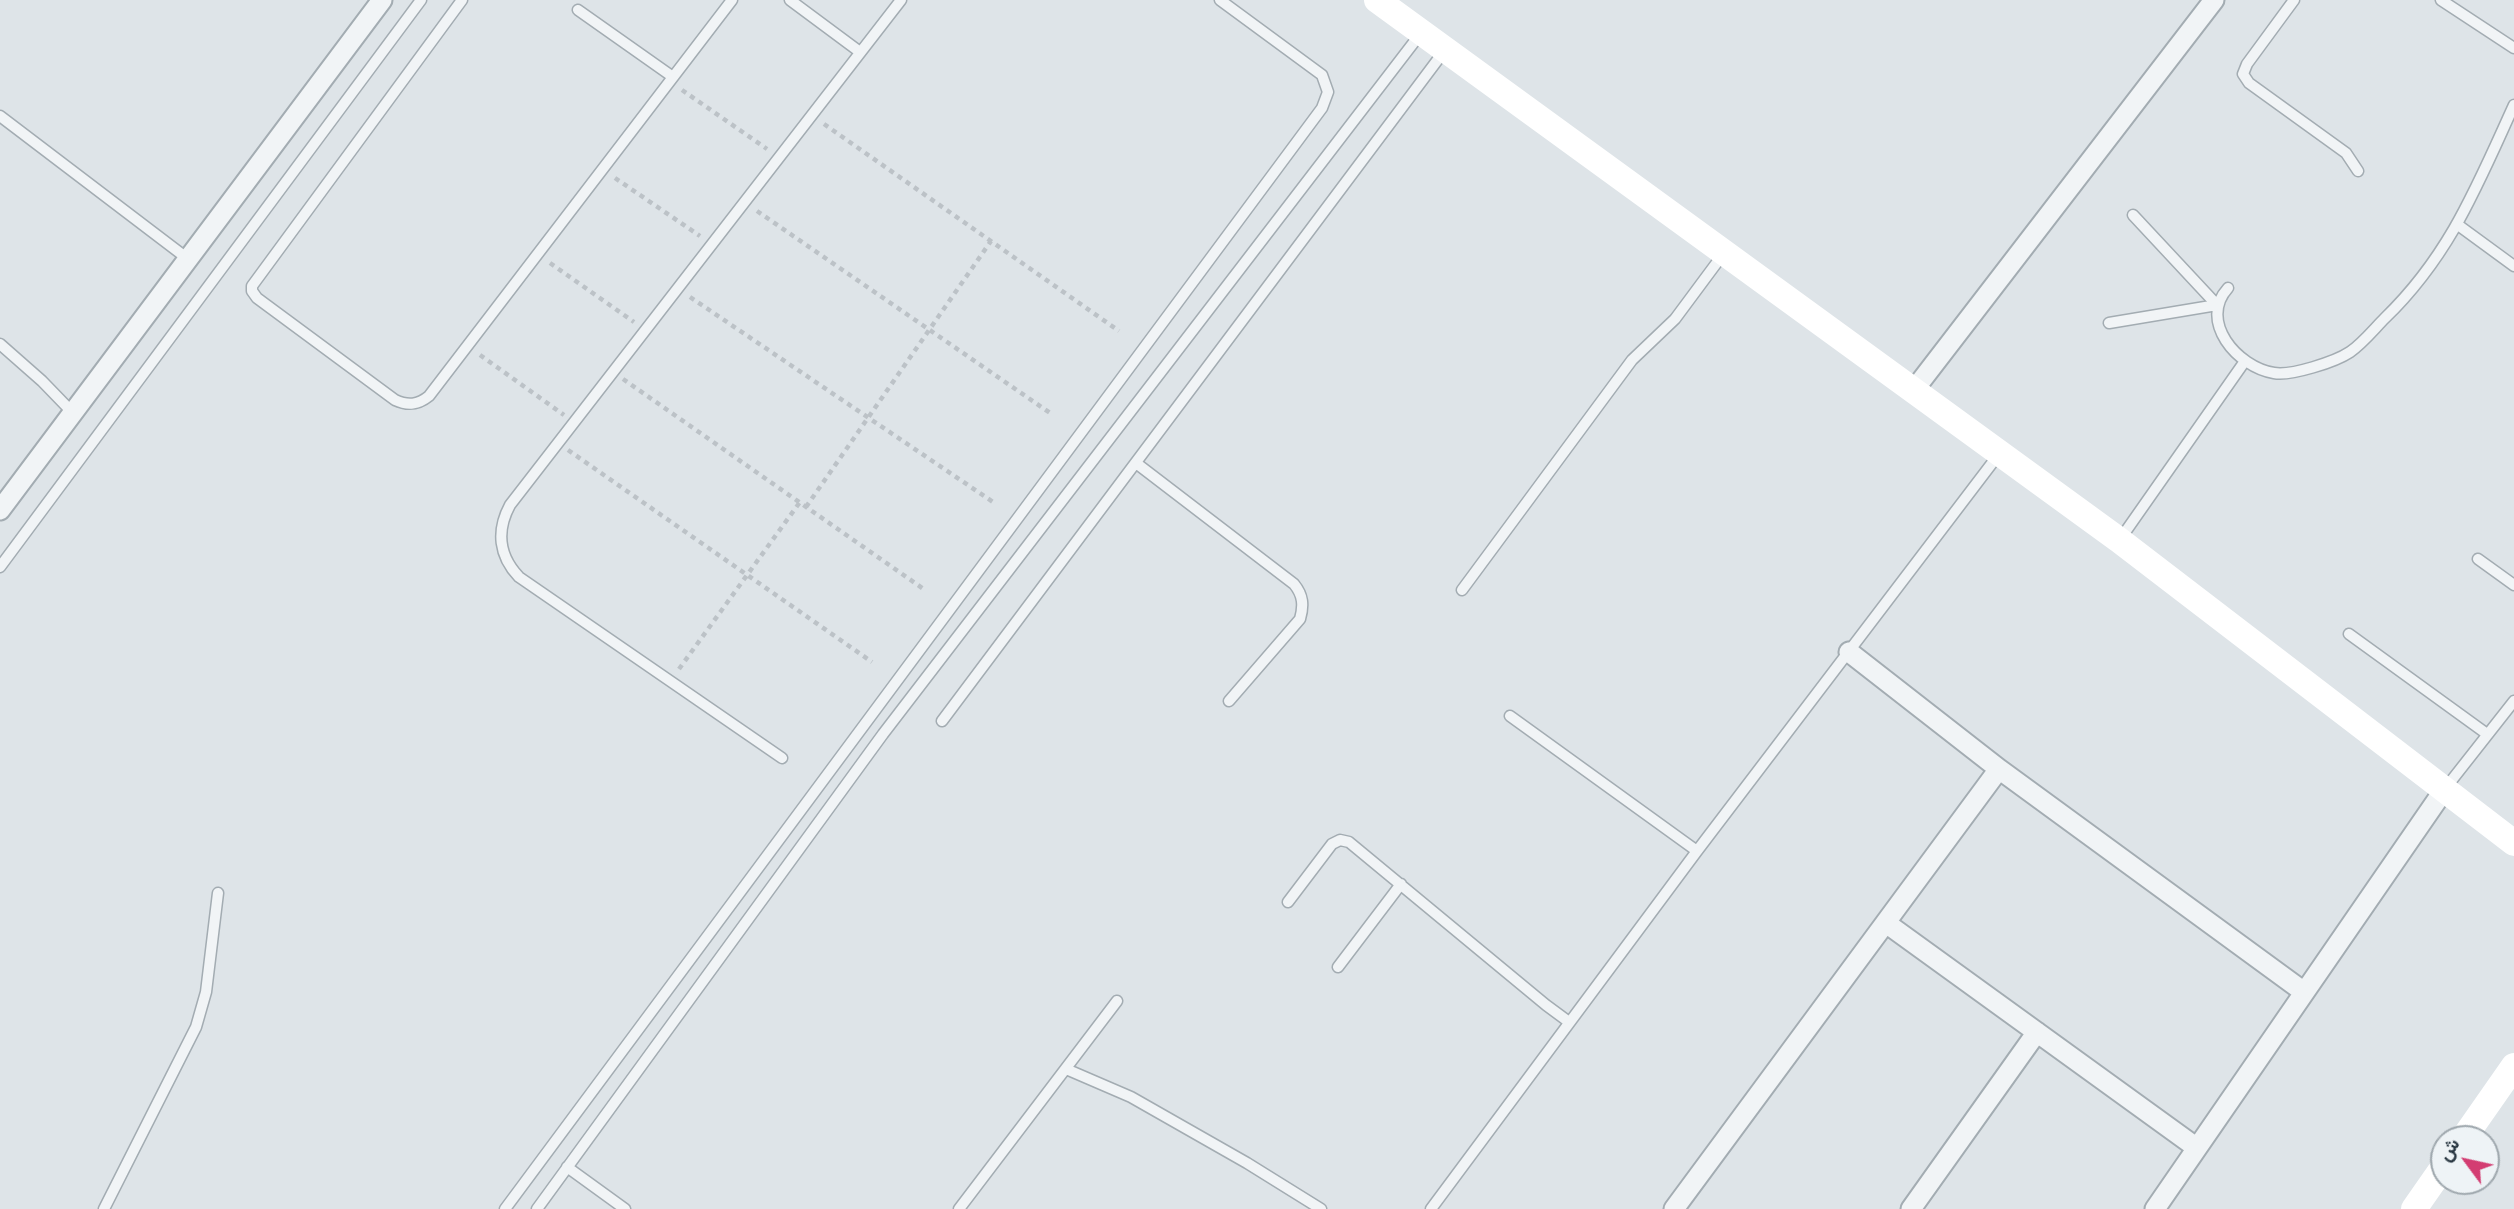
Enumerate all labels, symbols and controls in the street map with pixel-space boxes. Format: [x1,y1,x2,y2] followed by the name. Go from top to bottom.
[2430,1125,2500,1195] north arrow
[2433,1134,2465,1165] text: ش

